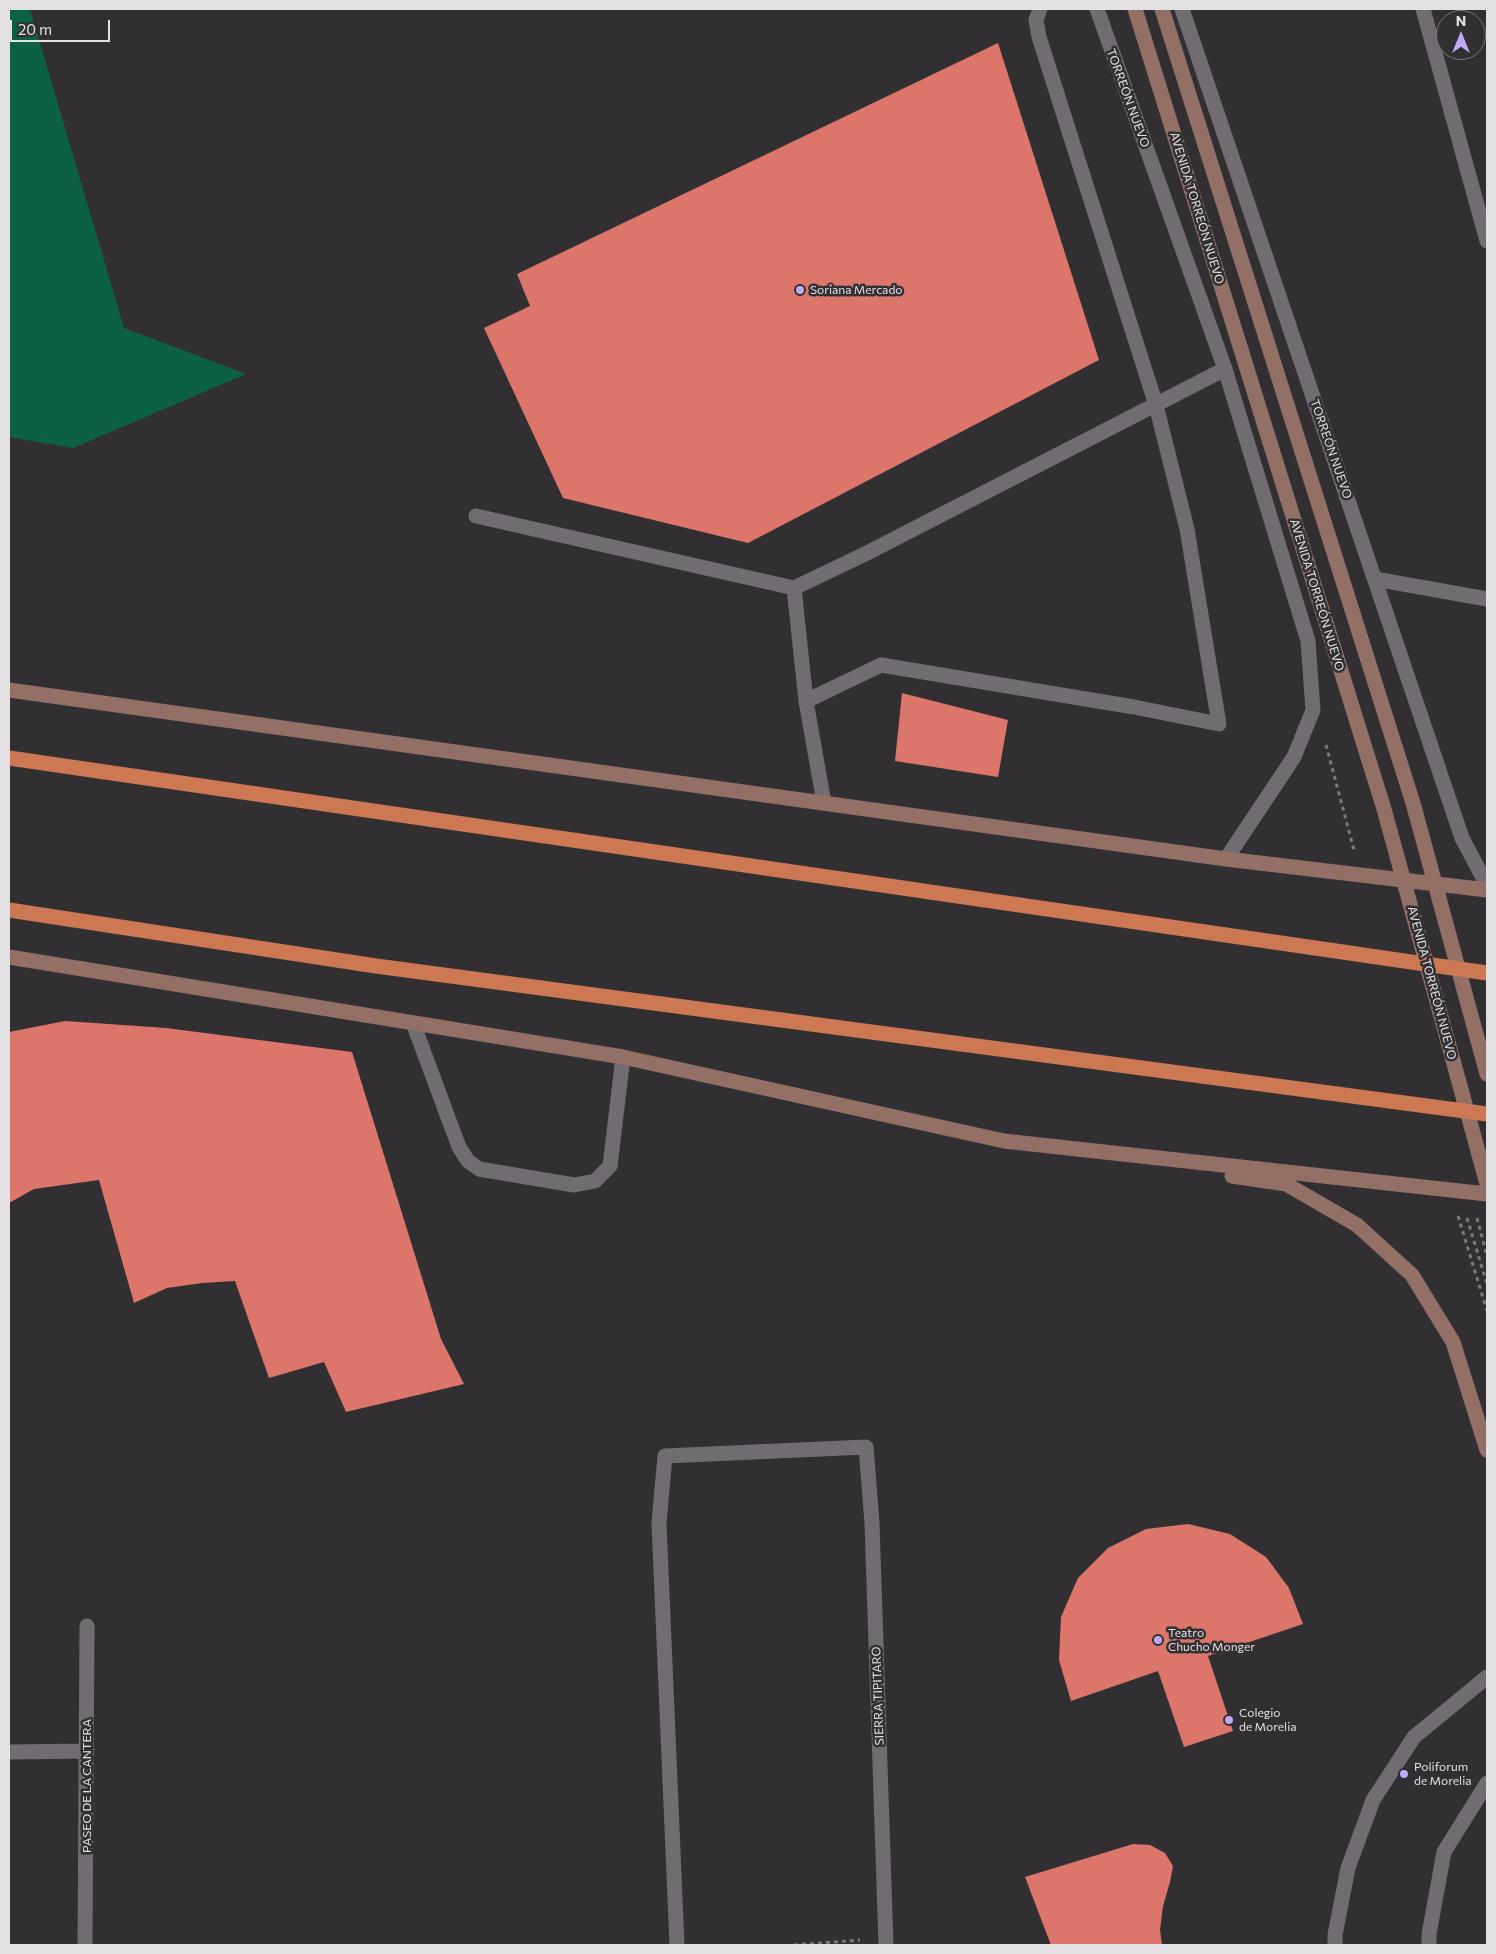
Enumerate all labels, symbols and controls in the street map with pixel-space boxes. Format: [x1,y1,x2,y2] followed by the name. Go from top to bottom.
[12,10,112,42] scale bar
[1436,10,1486,60] north arrow
[1456,12,1466,29] text: N
[18,20,52,38] text: 20 m
[1103,47,1153,149] street label: TORREÓN NUEVO
[1167,130,1227,286] street label: AVENIDA TORREÓN NUEVO
[810,283,902,297] place label: Soriana Mercado
[794,284,806,296] marker: Soriana Mercado
[1307,397,1355,501] street label: TORREÓN NUEVO
[1287,517,1347,673] street label: AVENIDA TORREÓN NUEVO
[1405,905,1459,1061] street label: AVENIDA TORREÓN NUEVO
[1168,1626,1255,1654] place label: Teatro Chucho Monger
[1152,1634,1164,1646] marker: Teatro Chucho Monger
[869,1646,887,1746] street label: SIERRA TIPITARO
[1239,1706,1297,1734] place label: Colegio de Morelia
[1223,1714,1235,1726] marker: Colegio de Morelia
[80,1719,94,1853] street label: PASEO DE LA CANTERA
[1414,1760,1472,1788] place label: Poliforum de Morelia
[1398,1768,1410,1780] marker: Poliforum de Morelia

